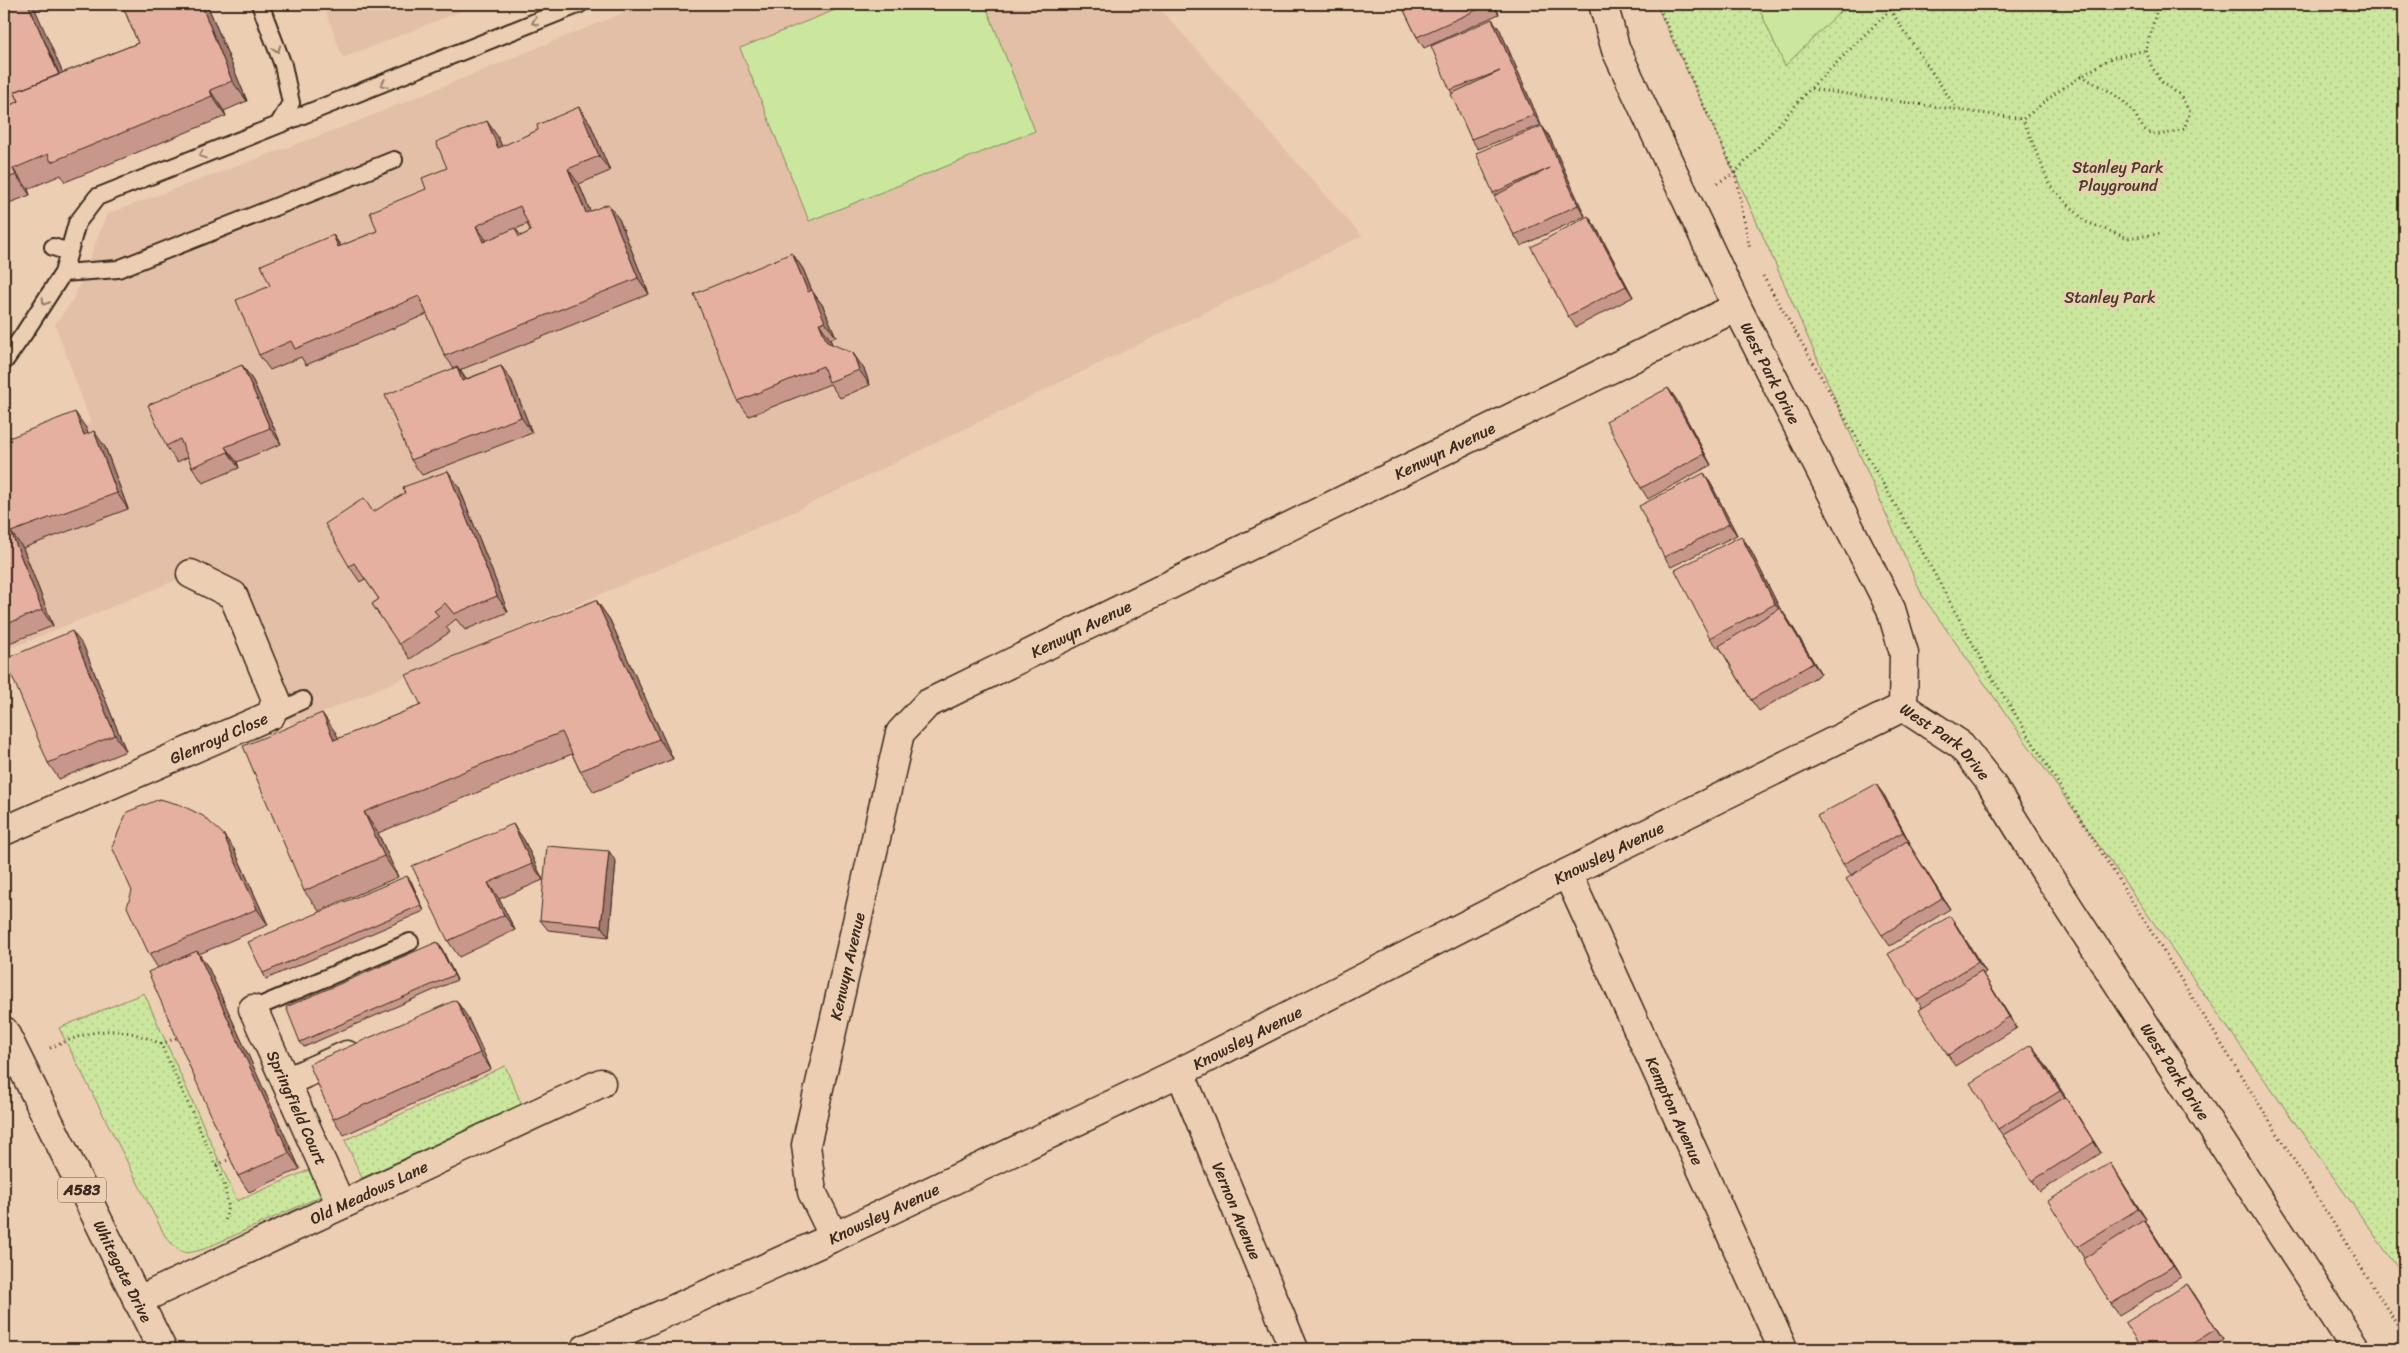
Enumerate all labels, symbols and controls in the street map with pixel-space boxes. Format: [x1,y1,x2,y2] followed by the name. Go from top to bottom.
[531,16,540,27] one-way arrow
[271,45,281,53] one-way arrow
[380,77,389,88] one-way arrow
[198,149,207,159] one-way arrow
[2072,153,2164,200] park label: Stanley Park Playground
[2064,283,2156,312] park label: Stanley Park
[41,297,51,306] one-way arrow
[1732,317,1809,430] street label: West Park Drive
[1389,413,1501,488] street label: Kenwyn Avenue
[1025,592,1137,666] street label: Kenwyn Avenue
[1894,695,1998,787] street label: West Park Drive
[165,704,273,772] street label: Glenroyd Close
[1548,813,1669,893] street label: Knowsley Avenue
[821,909,874,1023] street label: Kenwyn Avenue
[1187,997,1308,1078] street label: Knowsley Avenue
[2132,1017,2218,1126] street label: West Park Drive
[258,1045,335,1170] street label: Springfield Court
[1637,1051,1712,1170] street label: Kempton Avenue
[305,1152,433,1233] street label: Old Meadows Lane
[1203,1157,1270,1264] street label: Vernon Avenue
[823,1175,944,1253] street label: Knowsley Avenue
[58,1178,106,1202] road number: A583
[85,1215,161,1328] street label: Whitegate Drive

